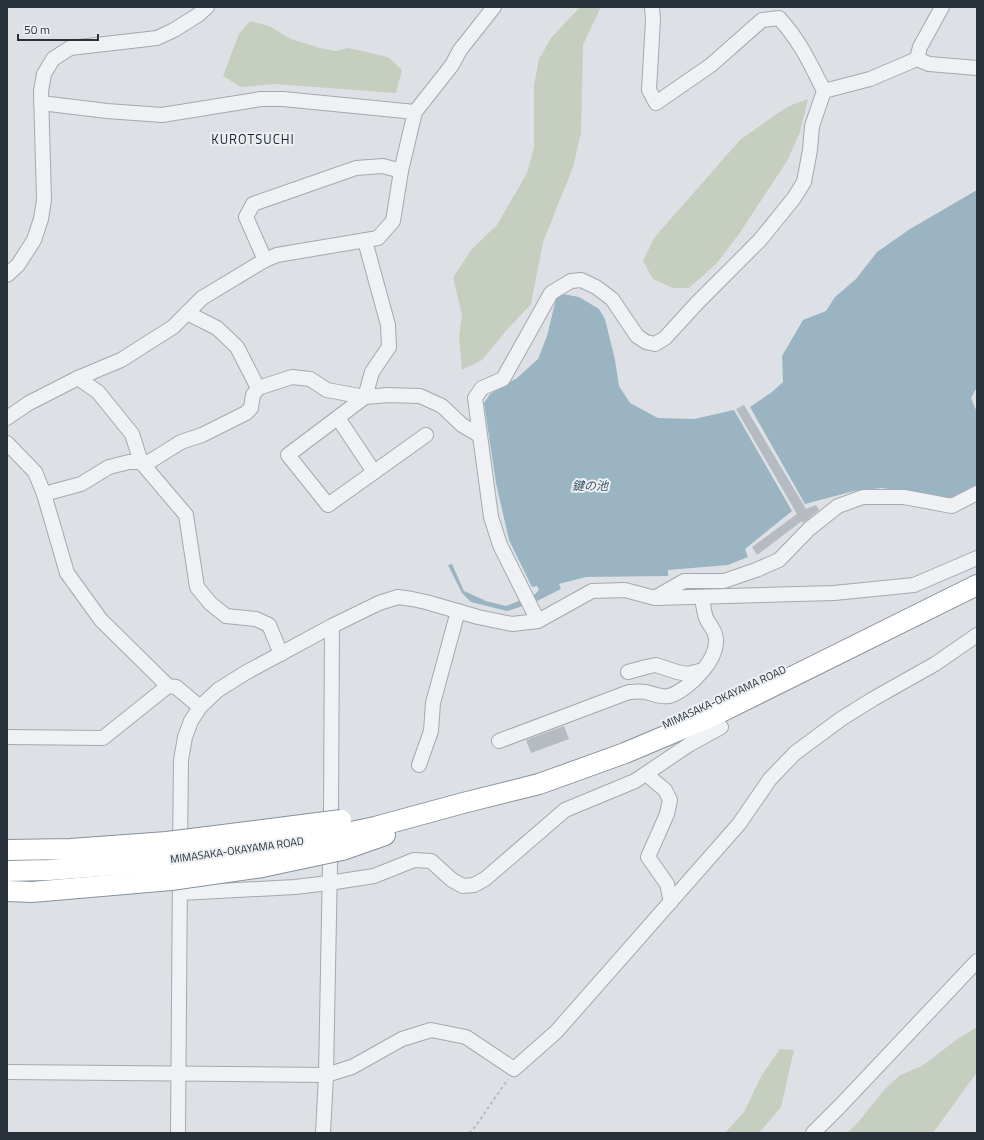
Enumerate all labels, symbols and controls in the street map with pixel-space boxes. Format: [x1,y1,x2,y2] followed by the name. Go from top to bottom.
[18,16,98,42] scale bar
[24,20,50,39] text: 50 m
[211,129,295,149] district label: KUROTSUCHI
[572,476,609,495] water label: 鍵の池
[660,661,788,733] street label: MIMASAKA-OKAYAMA ROAD
[169,833,305,867] street label: MIMASAKA-OKAYAMA ROAD

